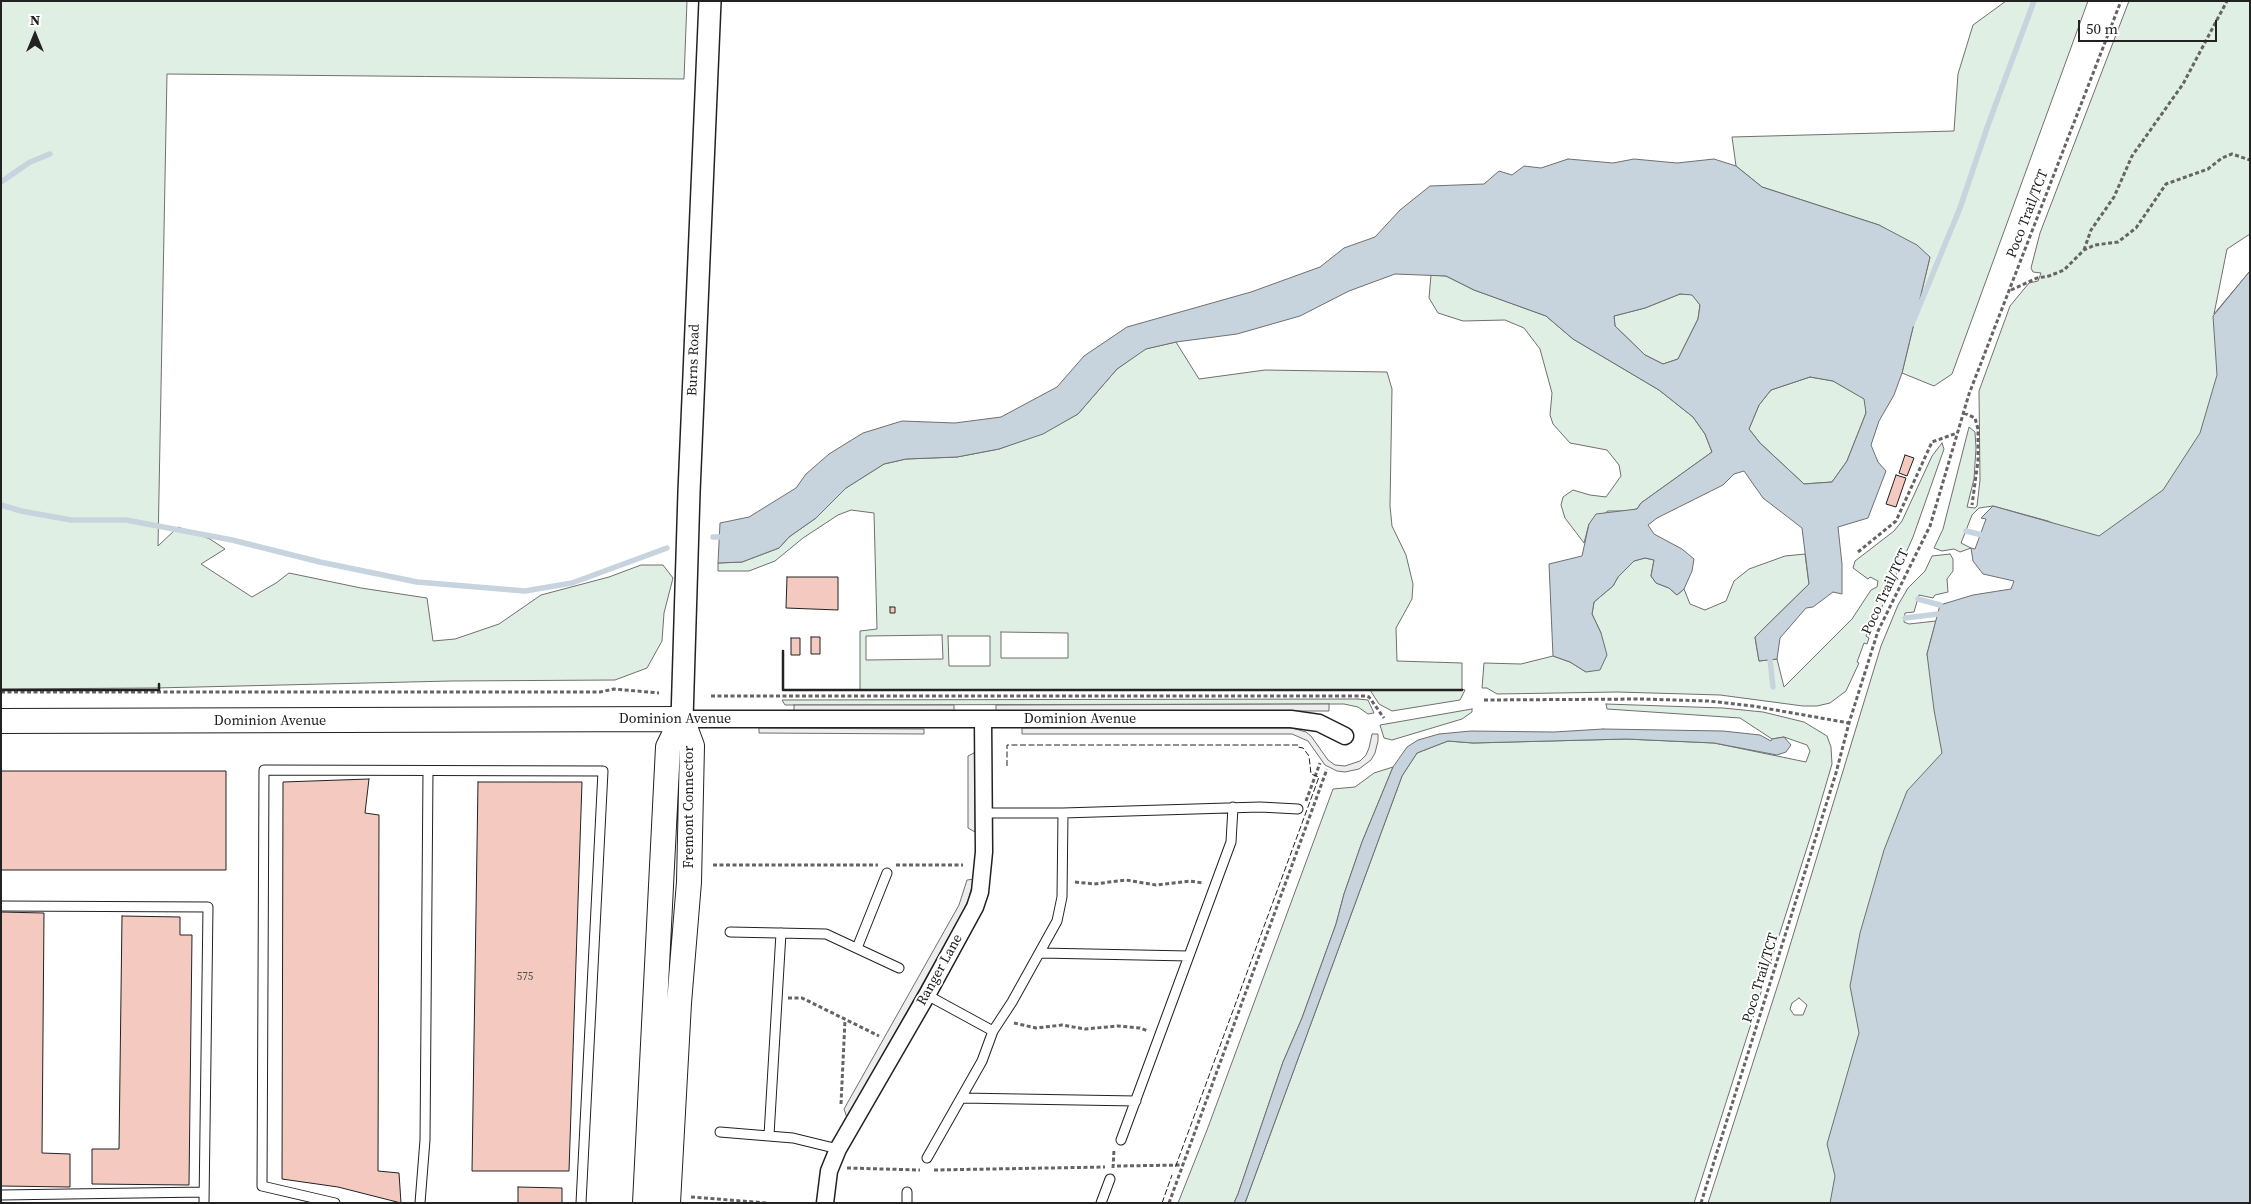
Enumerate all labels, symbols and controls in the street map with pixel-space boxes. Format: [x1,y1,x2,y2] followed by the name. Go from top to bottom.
[10,10,60,60] north arrow
[30,10,40,30] text: N
[2081,10,2220,42] scale bar
[2086,18,2118,39] text: 50 m
[2004,168,2052,260] street label: Poco Trail/TCT
[684,324,704,396] street label: Burns Road
[1859,546,1913,638] street label: Poco Trail/TCT
[619,711,731,727] street label: Dominion Avenue
[1024,711,1136,727] street label: Dominion Avenue
[214,713,326,729] street label: Dominion Avenue
[681,746,697,868] street label: Fremont Connector
[913,931,967,1009] street label: Ranger Lane
[1739,931,1783,1025] street label: Poco Trail/TCT
[517,970,533,984] house number: 575

